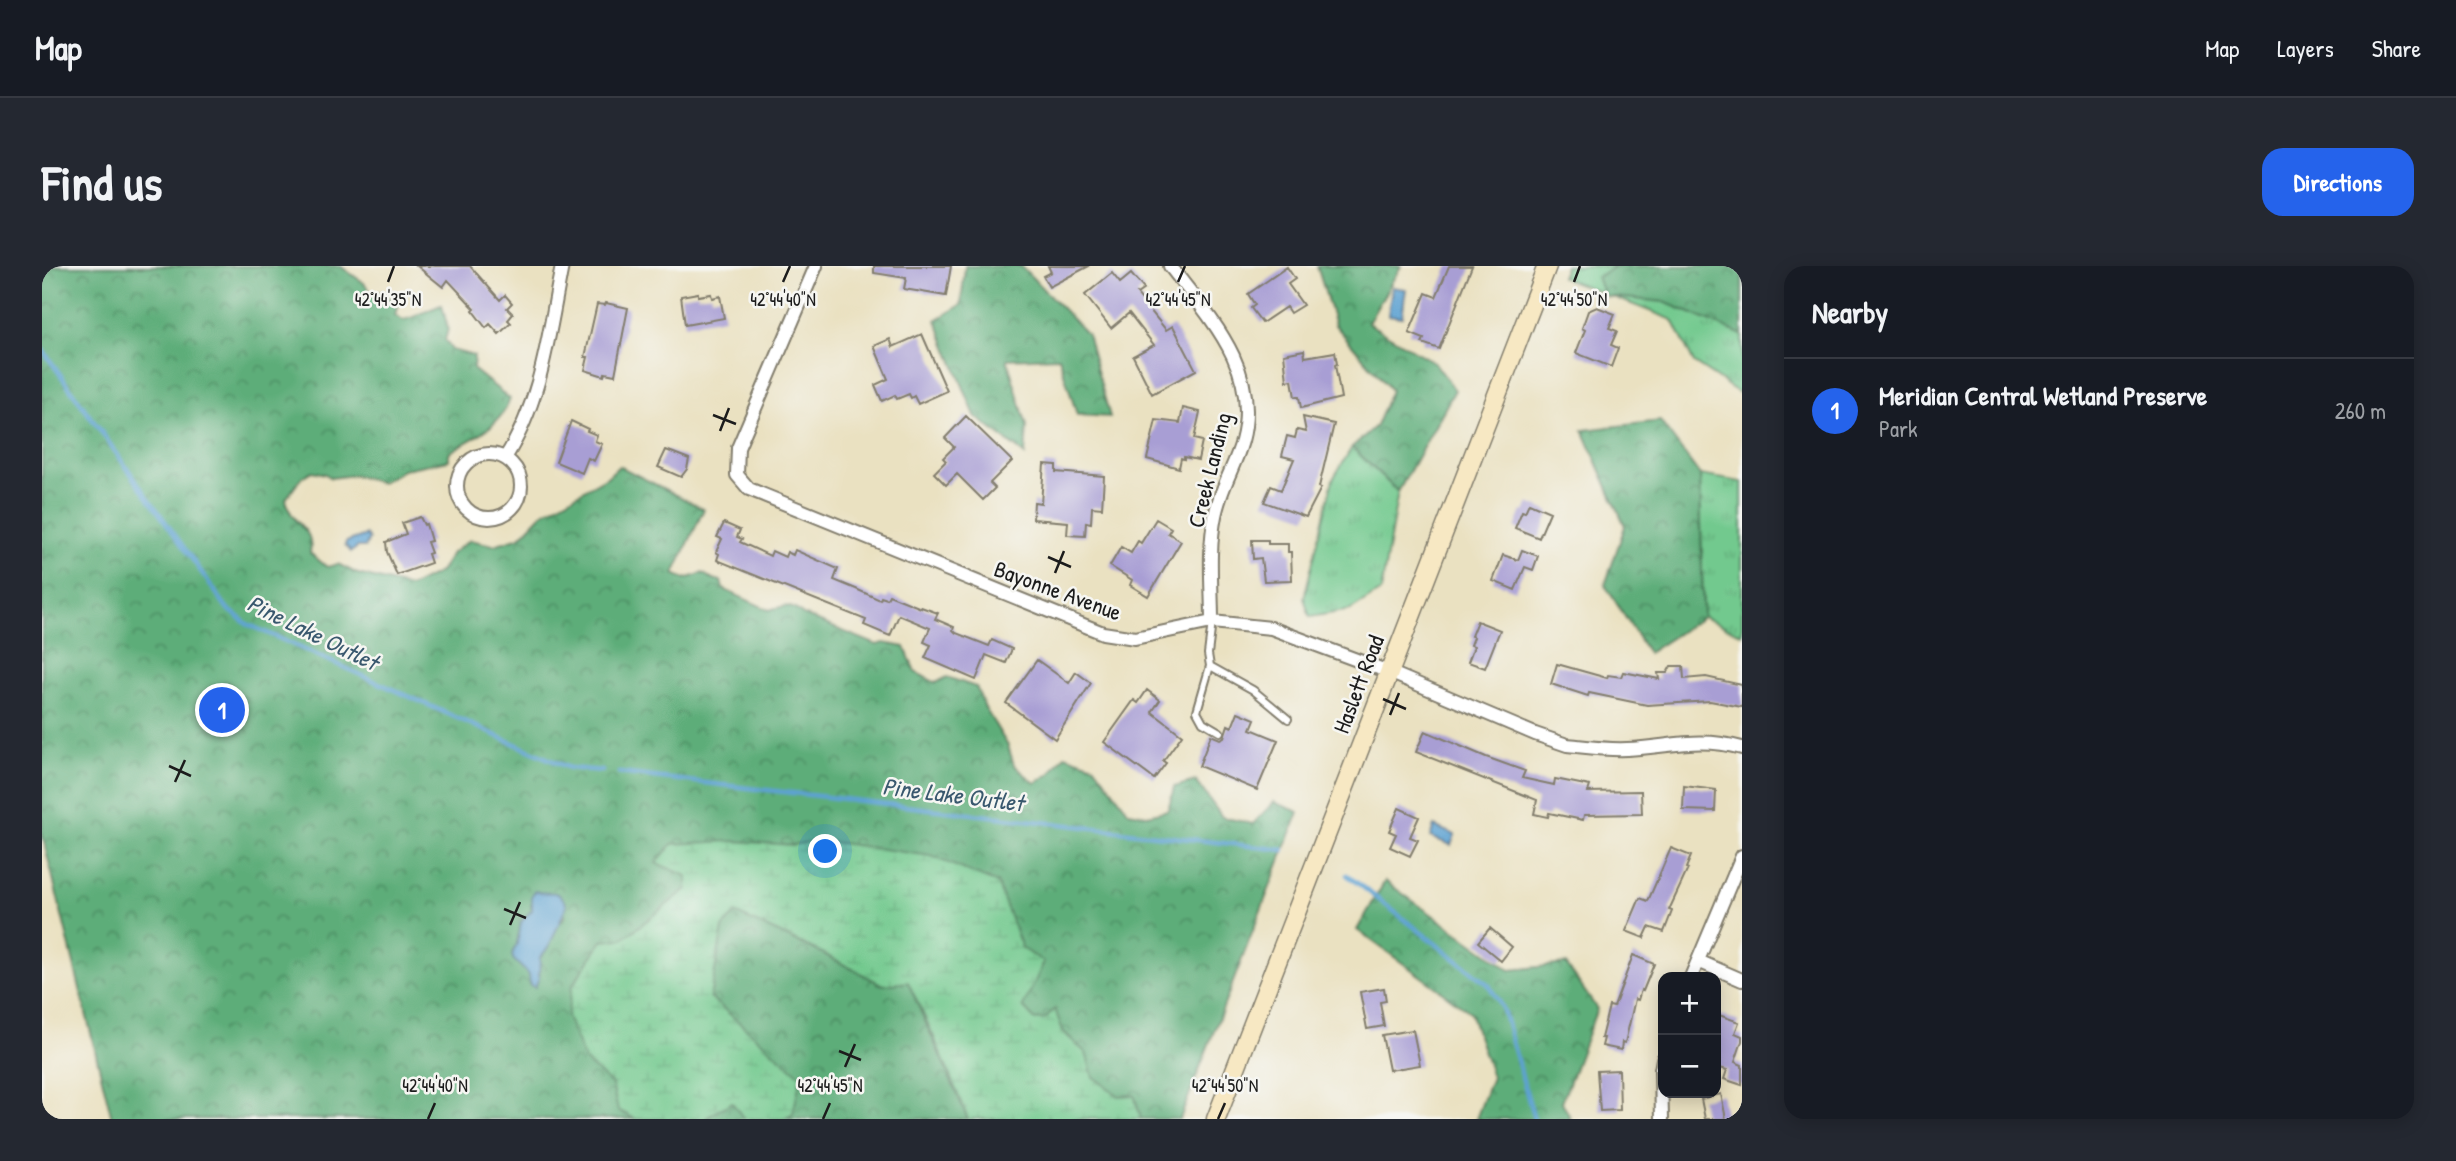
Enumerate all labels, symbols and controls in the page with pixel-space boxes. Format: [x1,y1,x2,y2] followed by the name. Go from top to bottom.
[35,26,82,70] text: Map
[2205,32,2239,64] text: Map
[2277,32,2334,64] text: Layers
[2372,32,2421,64] text: Share
[2262,148,2414,216] button: Directions
[42,149,162,215] text: Find us
[355,287,421,312] text: 42°44'35"N
[750,287,816,312] text: 42°44'40"N
[1145,287,1211,312] text: 42°44'45"N
[1541,287,1607,312] text: 42°44'50"N
[1812,292,1888,332] text: Nearby
[1879,378,2207,413] text: Meridian Central Wetland Preserve
[1831,395,1839,426] text: 1
[2335,395,2386,426] text: 260 m
[1180,409,1238,531] street label: Creek Landing
[1879,413,1917,444] text: Park
[990,553,1126,627] street label: Bayonne Avenue
[242,587,387,679] water label: Pine Lake Outlet
[1325,630,1391,738] street label: Haslett Road
[199,684,245,736] pin: 1
[881,769,1029,819] water label: Pine Lake Outlet
[808,834,842,868] your location
[1658,972,1721,1098] map controls
[1658,972,1721,1035] button: +
[1658,1035,1721,1098] button: −
[402,1073,468,1098] text: 42°44'40"N
[797,1073,863,1098] text: 42°44'45"N
[1192,1073,1258,1098] text: 42°44'50"N

